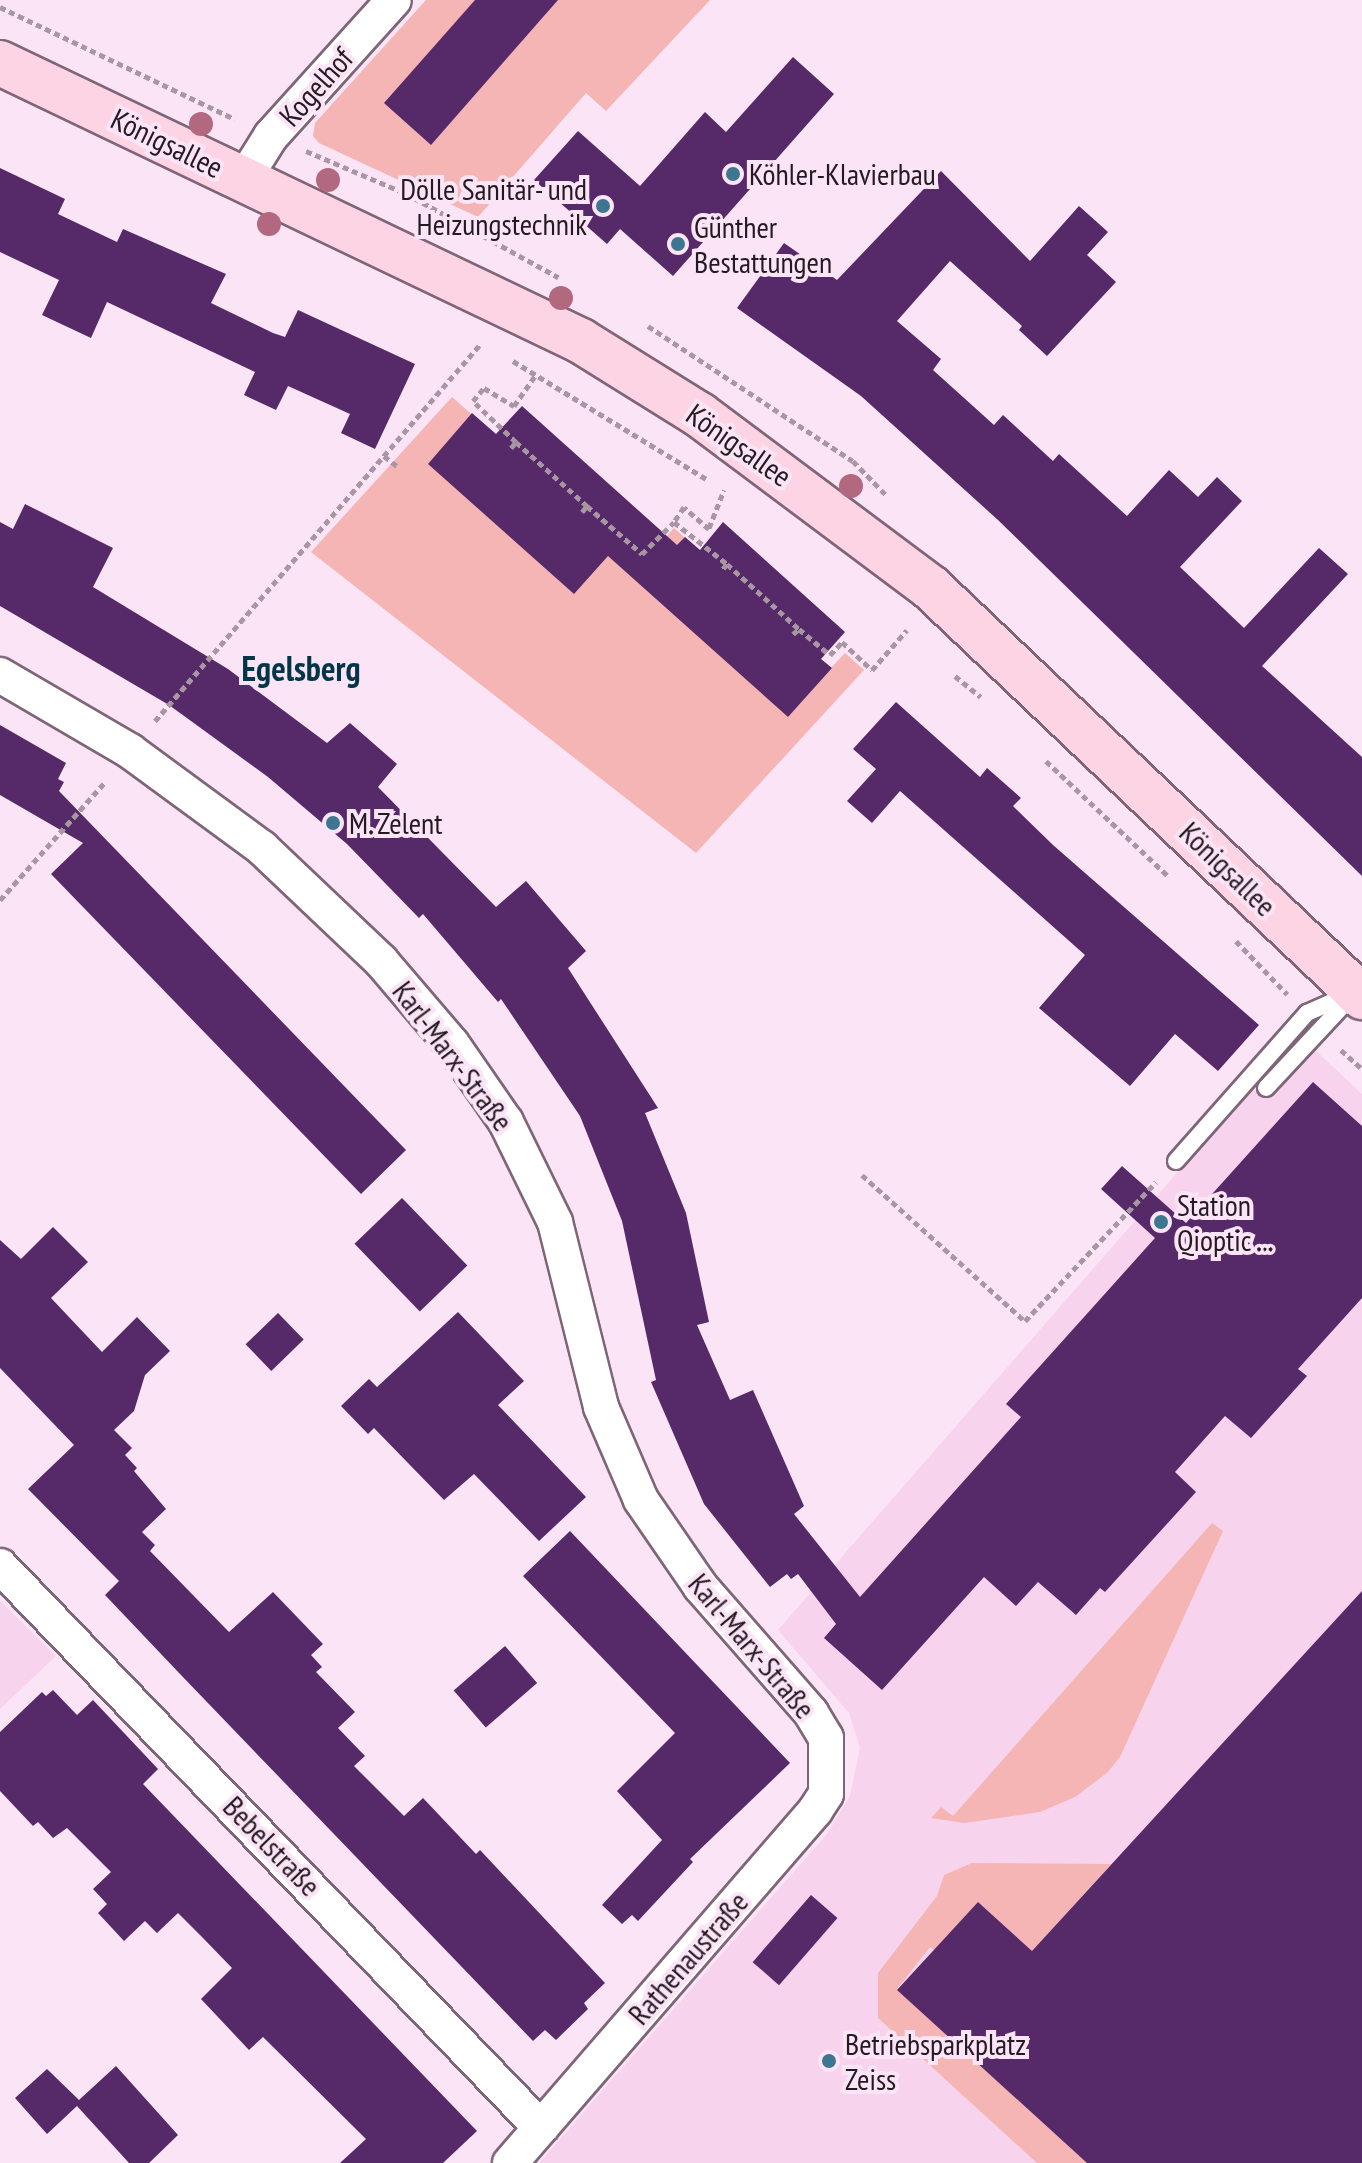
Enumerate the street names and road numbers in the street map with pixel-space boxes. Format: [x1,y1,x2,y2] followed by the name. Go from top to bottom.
[272,41,360,133] street label: Kogelhof
[105,101,229,185] street label: Königsallee
[680,396,798,494] street label: Königsallee
[1172,814,1284,924] street label: Königsallee
[385,974,521,1138] street label: Karl-Marx-Straße
[681,1566,823,1726] street label: Karl-Marx-Straße
[216,1789,328,1903] street label: Bebelstraße
[621,1884,755,2032] street label: Rathenaustraße

